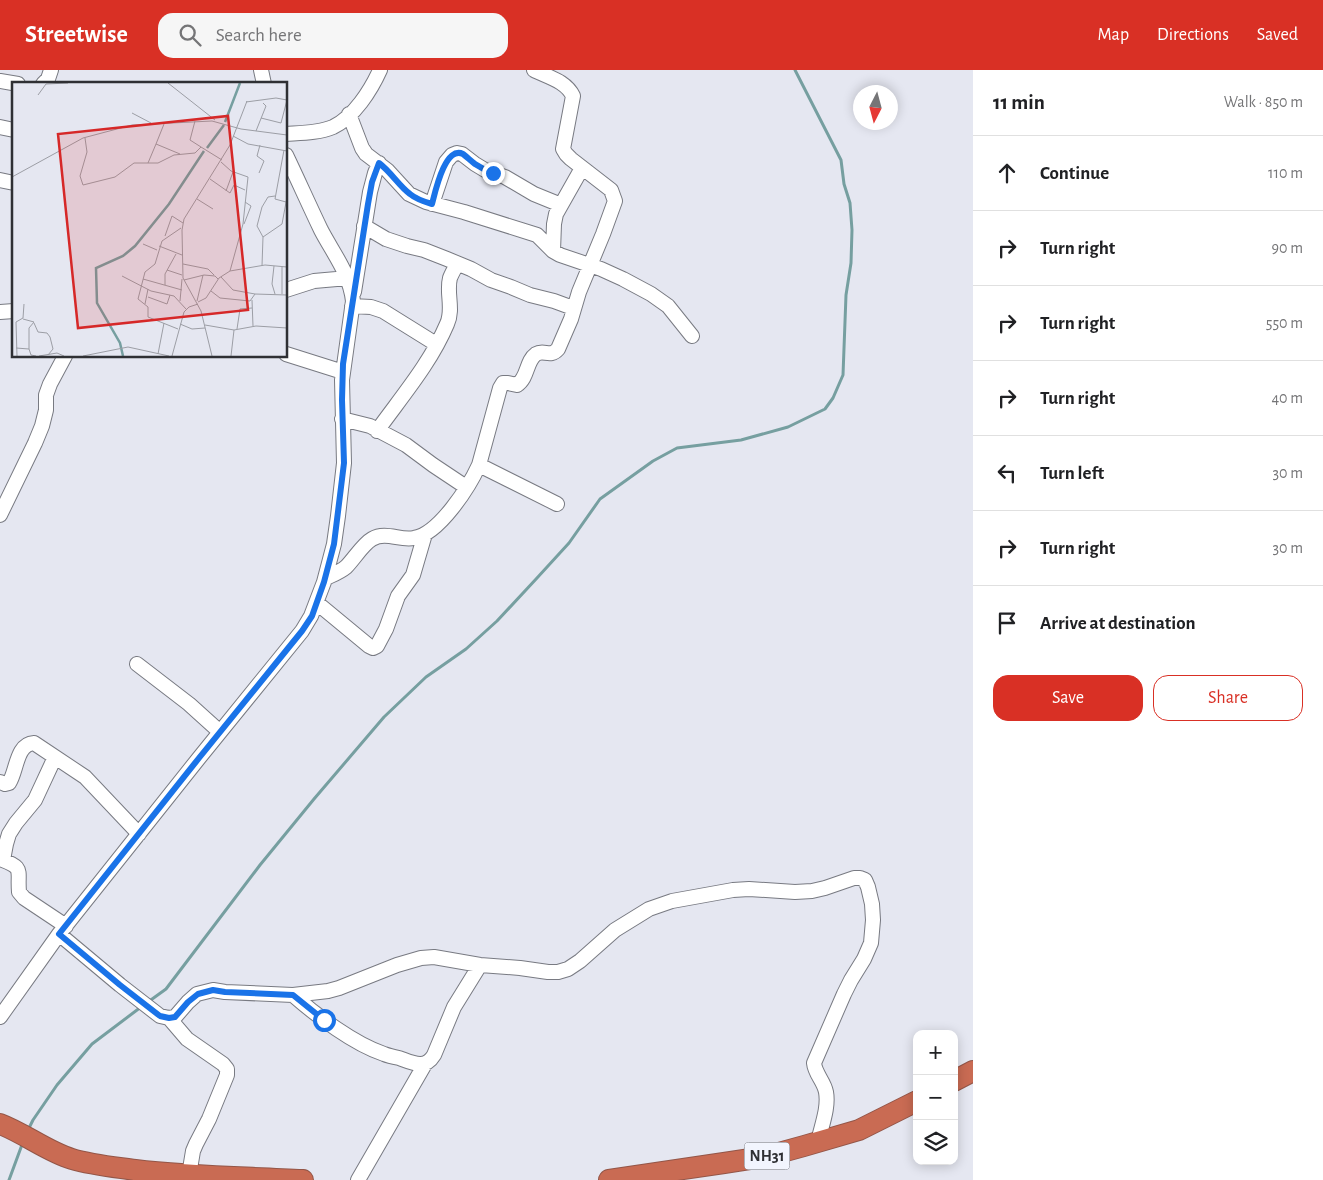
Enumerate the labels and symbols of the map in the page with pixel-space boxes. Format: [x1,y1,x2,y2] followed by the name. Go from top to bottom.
[12,82,288,358] inset map
[853,85,898,130] north arrow
[482,162,505,185] route end
[313,1009,336,1032] route start
[744,1142,790,1170] road number: NH31

